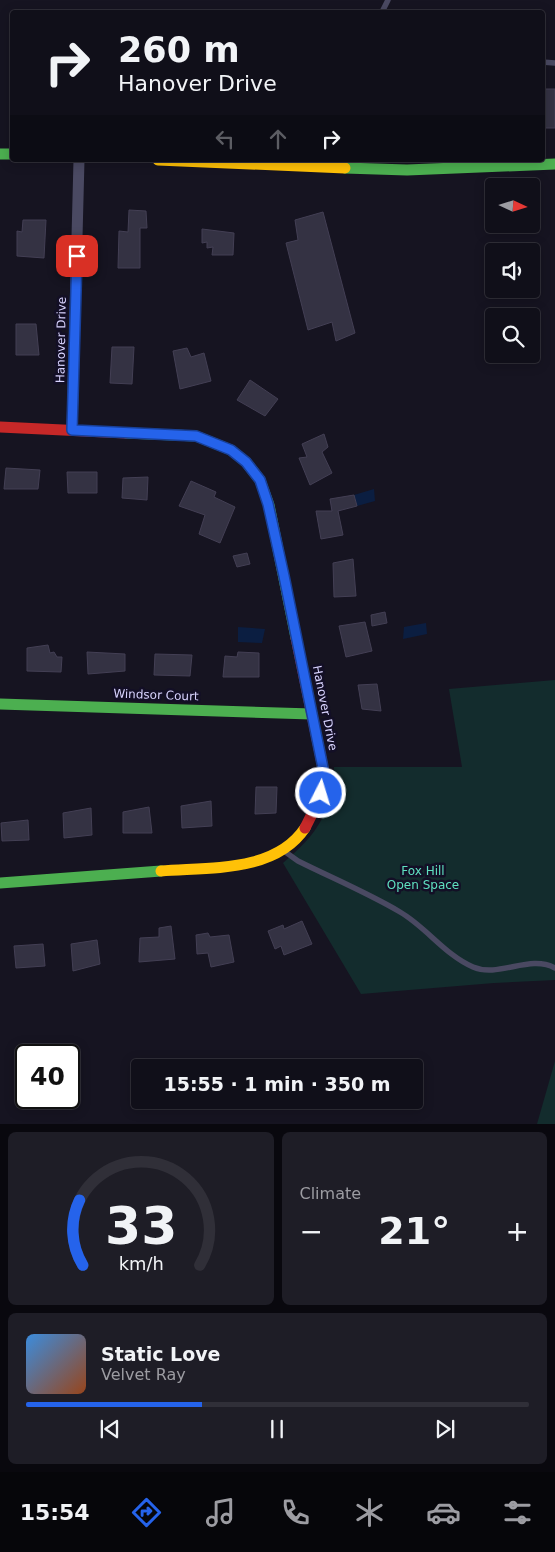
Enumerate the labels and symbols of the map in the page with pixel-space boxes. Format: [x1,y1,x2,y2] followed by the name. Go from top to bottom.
[485,178,540,232] north arrow
[56,235,98,277] pin
[53,297,69,383] street label: Hanover Drive
[310,664,340,752] street label: Hanover Drive
[113,687,199,703] street label: Windsor Court
[294,766,346,818] position arrow
[387,864,459,892] park label: Fox Hill Open Space
[15,1044,80,1109] speed limit sign: 40

